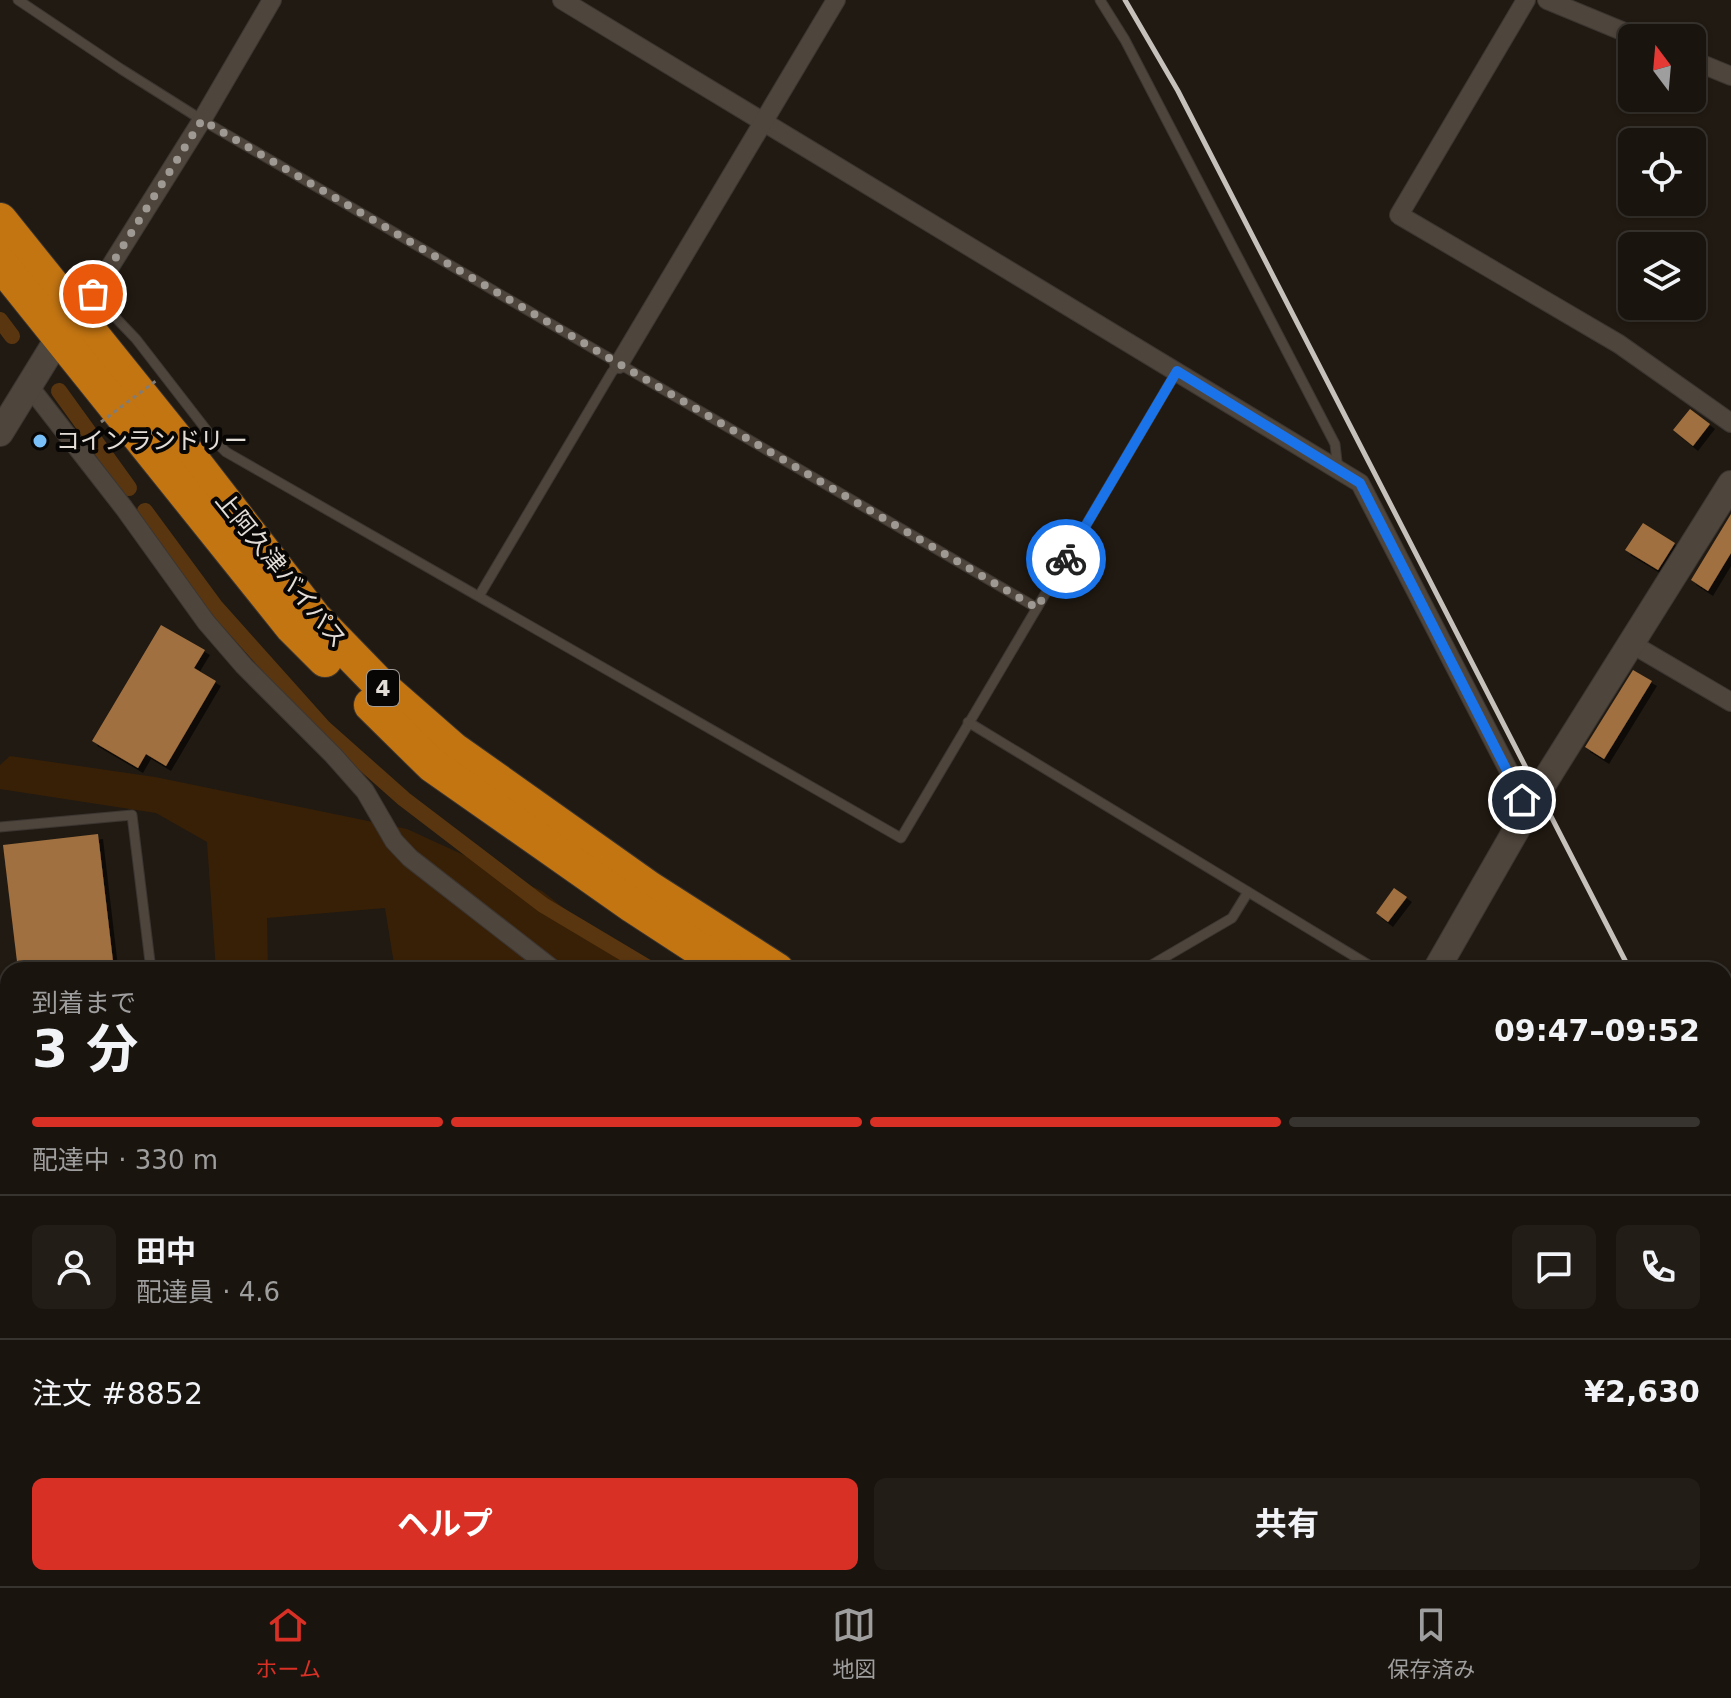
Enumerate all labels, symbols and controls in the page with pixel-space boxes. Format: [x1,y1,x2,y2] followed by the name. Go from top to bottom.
[1618,24,1706,112] north arrow
[1618,24,1706,320] map controls
[1618,128,1706,216] button: locate
[1618,232,1706,320] button: layers
[59,260,127,328] pin
[71,272,115,316] icon: bag
[56,427,248,455] place label: コインランドリー
[31,432,49,450] marker: コインランドリー
[210,487,352,653] street label: 上阿久津バイパス
[1026,519,1106,599] courier
[1044,537,1088,581] icon: bike
[367,670,399,706] road number: 4
[1488,766,1556,834] pin
[1500,778,1544,822] icon: home
[32,988,136,1018] text: 到着まで
[1494,1013,1700,1048] text: 09:47–09:52
[32,1019,138,1079] text: 3 分
[32,1145,218,1175] text: 配達中 · 330 m
[32,1225,116,1309] button: person
[1512,1225,1596,1309] button: chat
[1616,1225,1700,1309] button: phone
[136,1234,196,1269] text: 田中
[136,1277,280,1307] text: 配達員 · 4.6
[1584,1374,1700,1409] text: ¥2,630
[32,1376,203,1411] text: 注文 #8852
[32,1478,858,1570] button: ヘルプ
[874,1478,1700,1570] button: 共有
[256,1603,321,1683] tab: ホーム
[832,1603,876,1683] tab: 地図
[1387,1603,1475,1683] tab: 保存済み

